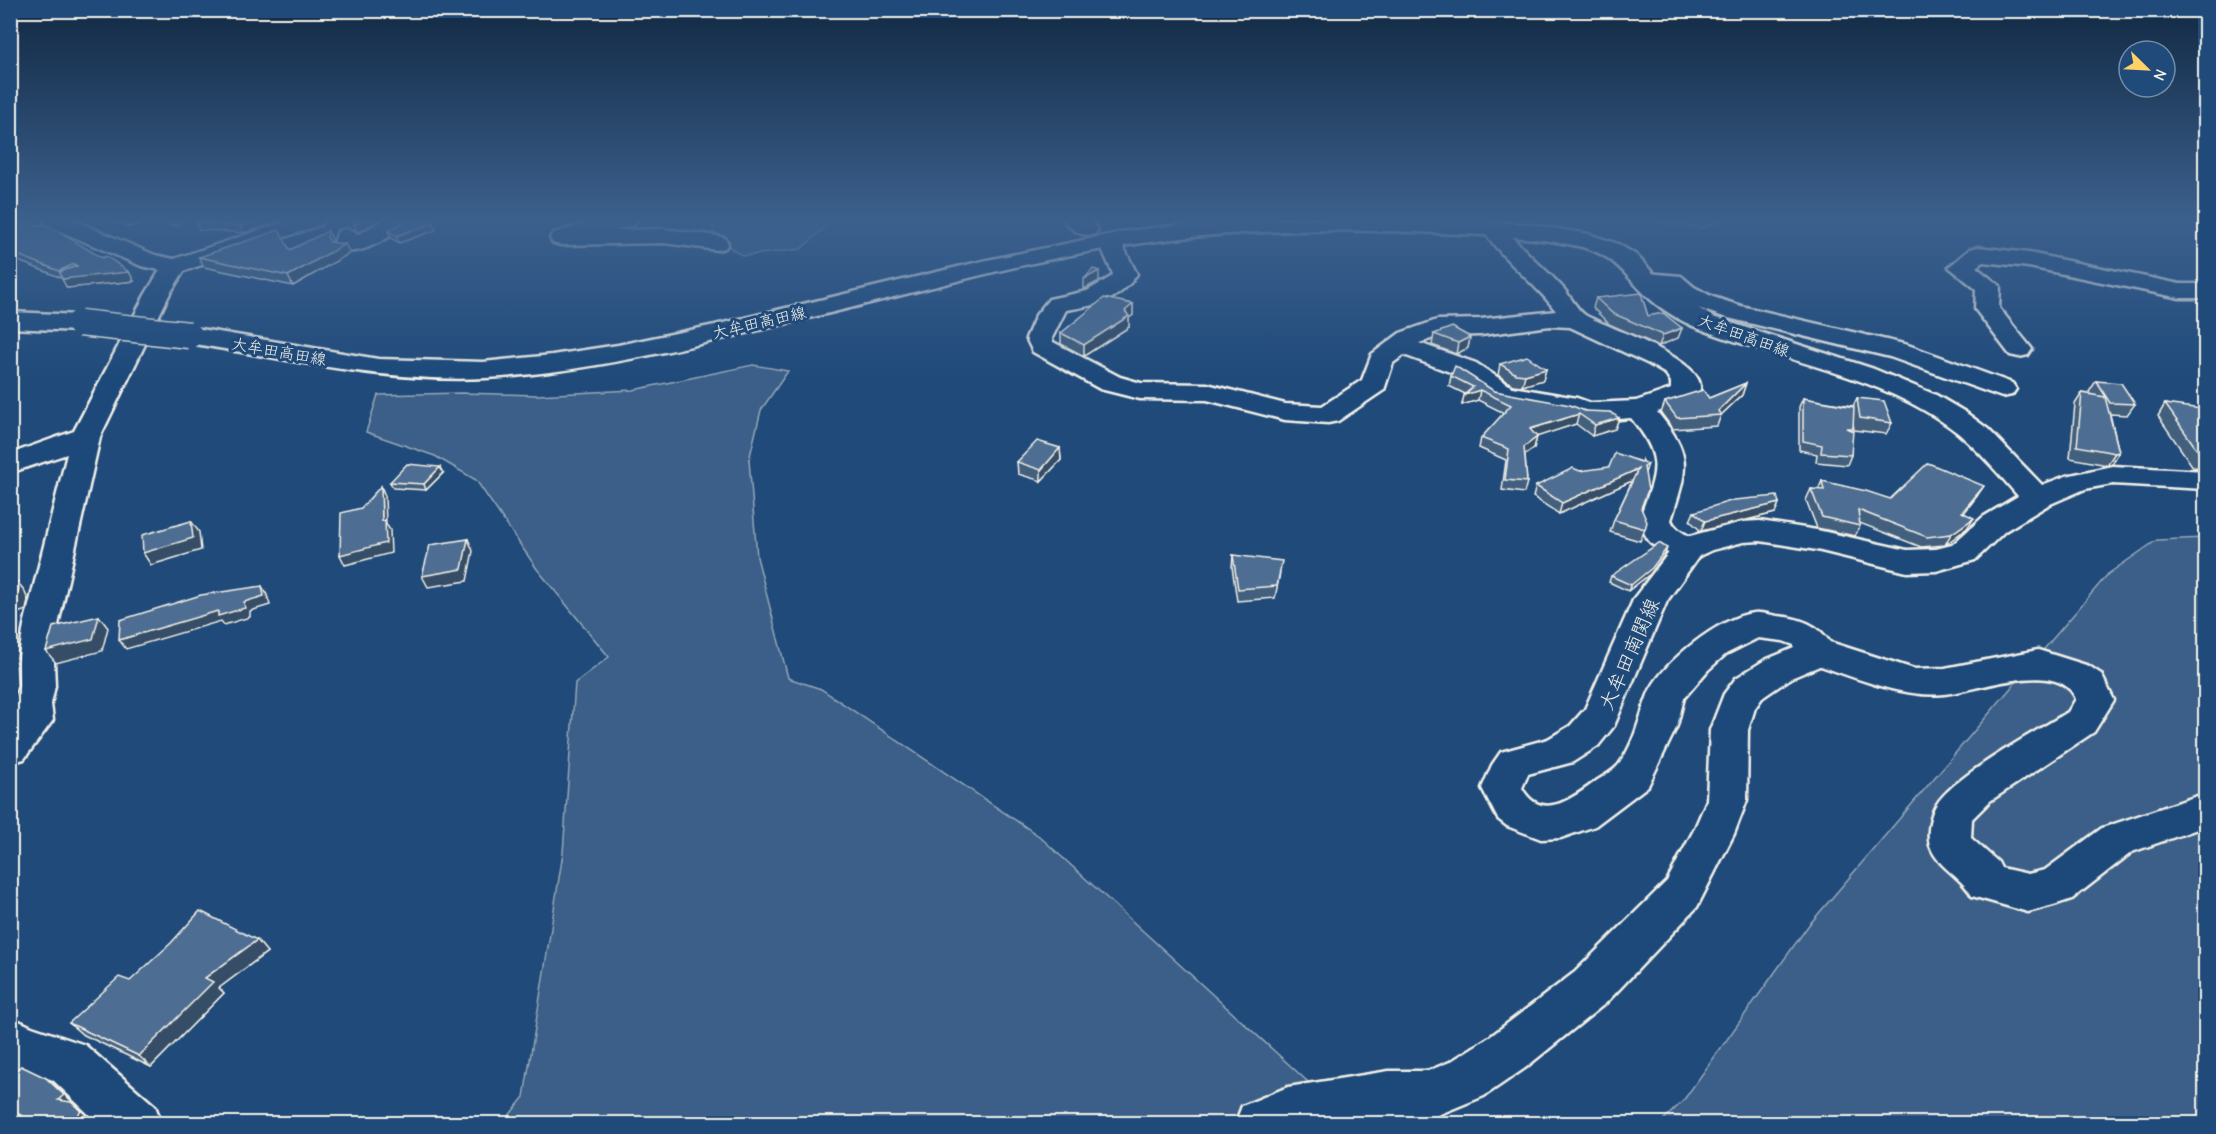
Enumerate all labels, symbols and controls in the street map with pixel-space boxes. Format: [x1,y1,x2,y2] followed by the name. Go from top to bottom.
[2117,39,2177,99] north arrow
[2149,66,2170,83] text: N
[710,303,808,343] street label: 大牟田高田線
[1695,311,1792,361] street label: 大牟田高田線
[230,335,328,369] street label: 大牟田高田線
[1595,595,1664,714] street label: 大牟田南関線

